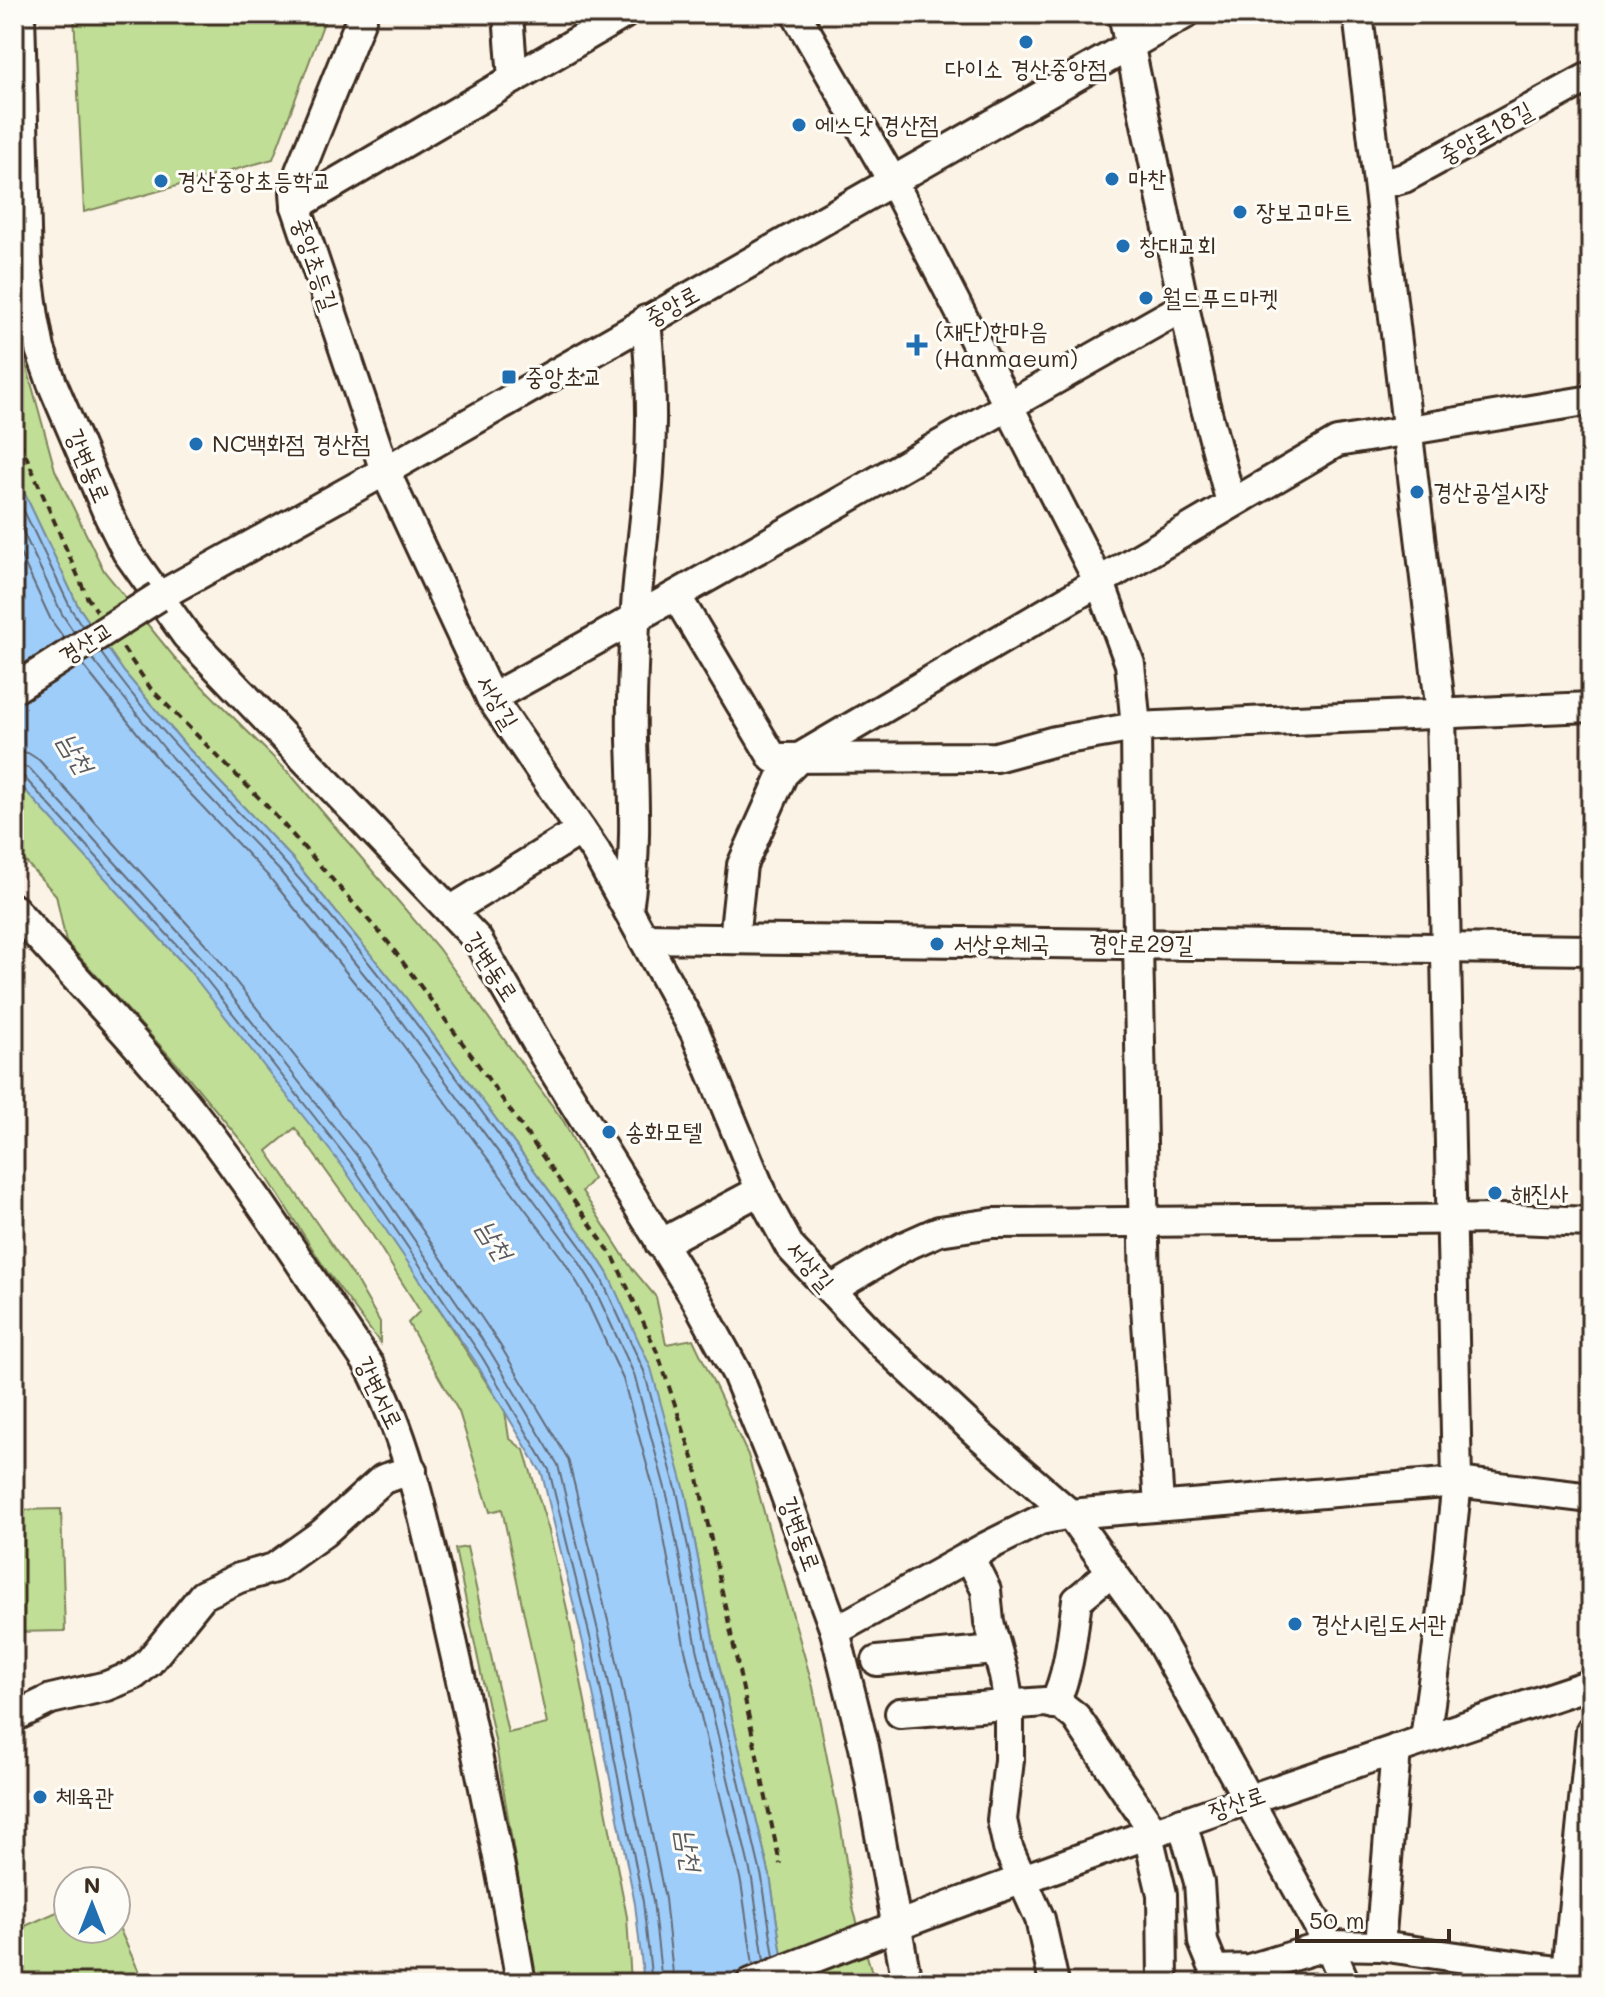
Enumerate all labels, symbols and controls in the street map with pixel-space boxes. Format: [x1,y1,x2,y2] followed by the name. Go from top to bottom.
[1017,33,1035,51] marker: 다이소 경산중앙점
[945,52,1107,83] place label: 다이소 경산중앙점
[1433,93,1538,170] street label: 중앙로18길
[815,108,939,139] place label: 에스닷 경산점
[790,116,808,134] marker: 에스닷 경산점
[1128,162,1167,193] place label: 마찬
[177,164,332,195] place label: 경산중앙초등학교
[1103,170,1121,188] marker: 마찬
[152,172,170,190] marker: 경산중앙초등학교
[1256,195,1353,226] place label: 장보고마트
[1231,203,1249,221] marker: 장보고마트
[286,213,347,314] street label: 중앙초등길
[1139,229,1216,260] place label: 창대교회
[1114,237,1132,255] marker: 창대교회
[638,277,704,332] street label: 중앙로
[1162,281,1278,312] place label: 월드푸드마켓
[1137,289,1155,307] marker: 월드푸드마켓
[935,314,1078,373] place label: (재단)한마음 (Hanmaeum)
[906,334,928,356] marker: (재단)한마음 (Hanmaeum)
[525,360,602,391] place label: 중앙초교
[500,368,518,386] marker: 중앙초교
[60,424,119,507] street label: 강변동로
[212,427,370,458] place label: NC백화점 경산점
[187,435,205,453] marker: NC백화점 경산점
[1433,475,1549,506] place label: 경산공설시장
[1408,483,1426,501] marker: 경산공설시장
[52,613,118,671] street label: 경산교
[470,668,526,734] street label: 서상길
[52,726,104,782] water label: 남천
[458,925,526,1007] street label: 강변동로
[1088,926,1194,959] street label: 경안로29길
[953,927,1050,958] place label: 서상우체국
[928,935,946,953] marker: 서상우체국
[625,1115,702,1146] place label: 송화모텔
[600,1123,618,1141] marker: 송화모텔
[1511,1176,1569,1207] place label: 해진사
[1486,1184,1504,1202] marker: 해진사
[470,1213,523,1269] water label: 남천
[780,1233,842,1297] street label: 서상길
[349,1351,411,1434] street label: 강변서로
[774,1492,829,1575] street label: 강변동로
[1311,1607,1446,1638] place label: 경산시립도서관
[1286,1615,1304,1633] marker: 경산시립도서관
[1204,1777,1269,1826] street label: 장산로
[56,1780,114,1811] place label: 체육관
[31,1788,49,1806] marker: 체육관
[670,1827,711,1876] water label: 남천
[52,1865,132,1945] north arrow
[84,1870,100,1899] text: N
[1297,1893,1449,1943] scale bar
[1309,1904,1365,1935] text: 50 m

